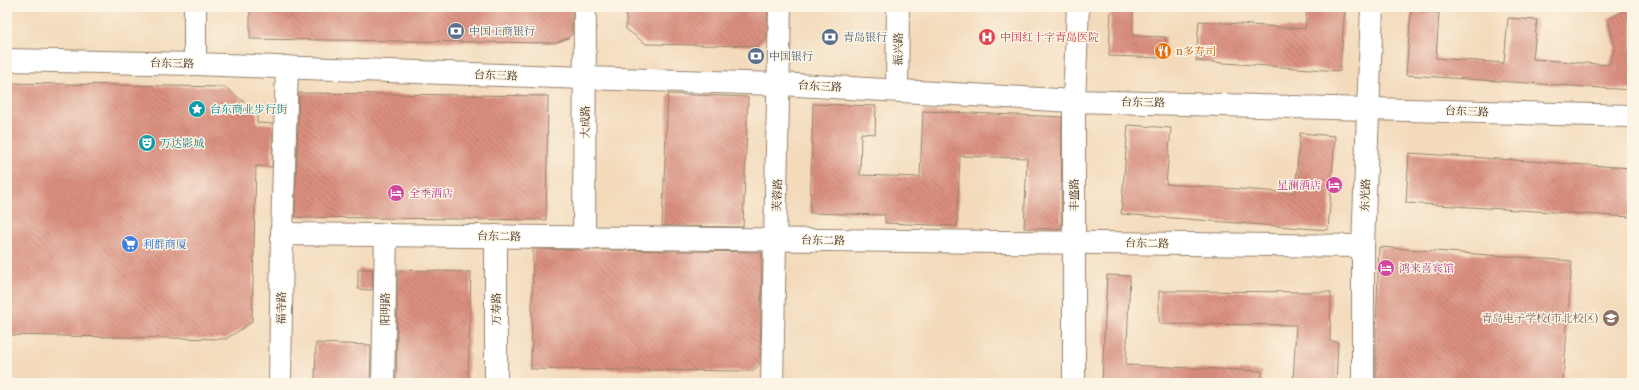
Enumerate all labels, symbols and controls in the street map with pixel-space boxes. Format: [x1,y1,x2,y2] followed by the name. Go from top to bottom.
[446,21,466,41] bank icon: 中国工商银行
[469,24,535,38] place label: 中国工商银行
[820,27,840,47] bank icon: 青岛银行
[977,27,997,47] hospital icon: 中国红十字青岛医院
[843,30,887,44] place label: 青岛银行
[1000,30,1099,44] place label: 中国红十字青岛医院
[891,32,905,66] street label: 振兴路
[1153,41,1173,61] restaurant icon: n多寿司
[1176,44,1216,58] place label: n多寿司
[746,46,766,66] bank icon: 中国银行
[769,49,813,63] place label: 中国银行
[150,56,194,70] street label: 台东三路
[474,67,518,83] street label: 台东三路
[798,78,842,94] street label: 台东三路
[1121,95,1165,109] street label: 台东三路
[187,99,207,119] place icon: 台东商业步行街
[210,102,287,116] place label: 台东商业步行街
[1445,103,1489,119] street label: 台东三路
[578,106,592,139] street label: 大成路
[137,133,157,153] theatre icon: 万达影城
[160,136,204,150] place label: 万达影城
[1324,175,1344,195] hotel icon: 星澜酒店
[769,178,785,212] street label: 芙蓉路
[1277,178,1321,192] place label: 星澜酒店
[1357,178,1373,212] street label: 东光路
[1067,179,1081,212] street label: 丰盛路
[386,183,406,203] hotel icon: 全季酒店
[409,186,453,200] place label: 全季酒店
[477,229,521,243] street label: 台东二路
[801,233,845,247] street label: 台东二路
[120,234,140,254] supermarket icon: 利群商厦
[1125,236,1169,250] street label: 台东二路
[143,237,187,251] place label: 利群商厦
[1376,258,1396,278] hotel icon: 鸿来喜宾馆
[1399,261,1454,275] place label: 鸿来喜宾馆
[274,291,288,325] street label: 福寺路
[378,292,392,326] street label: 阳明路
[489,293,503,326] street label: 万寿路
[1601,308,1621,328] school or university icon: 青岛电子学校(市北校区)
[1481,311,1598,325] place label: 青岛电子学校(市北校区)

